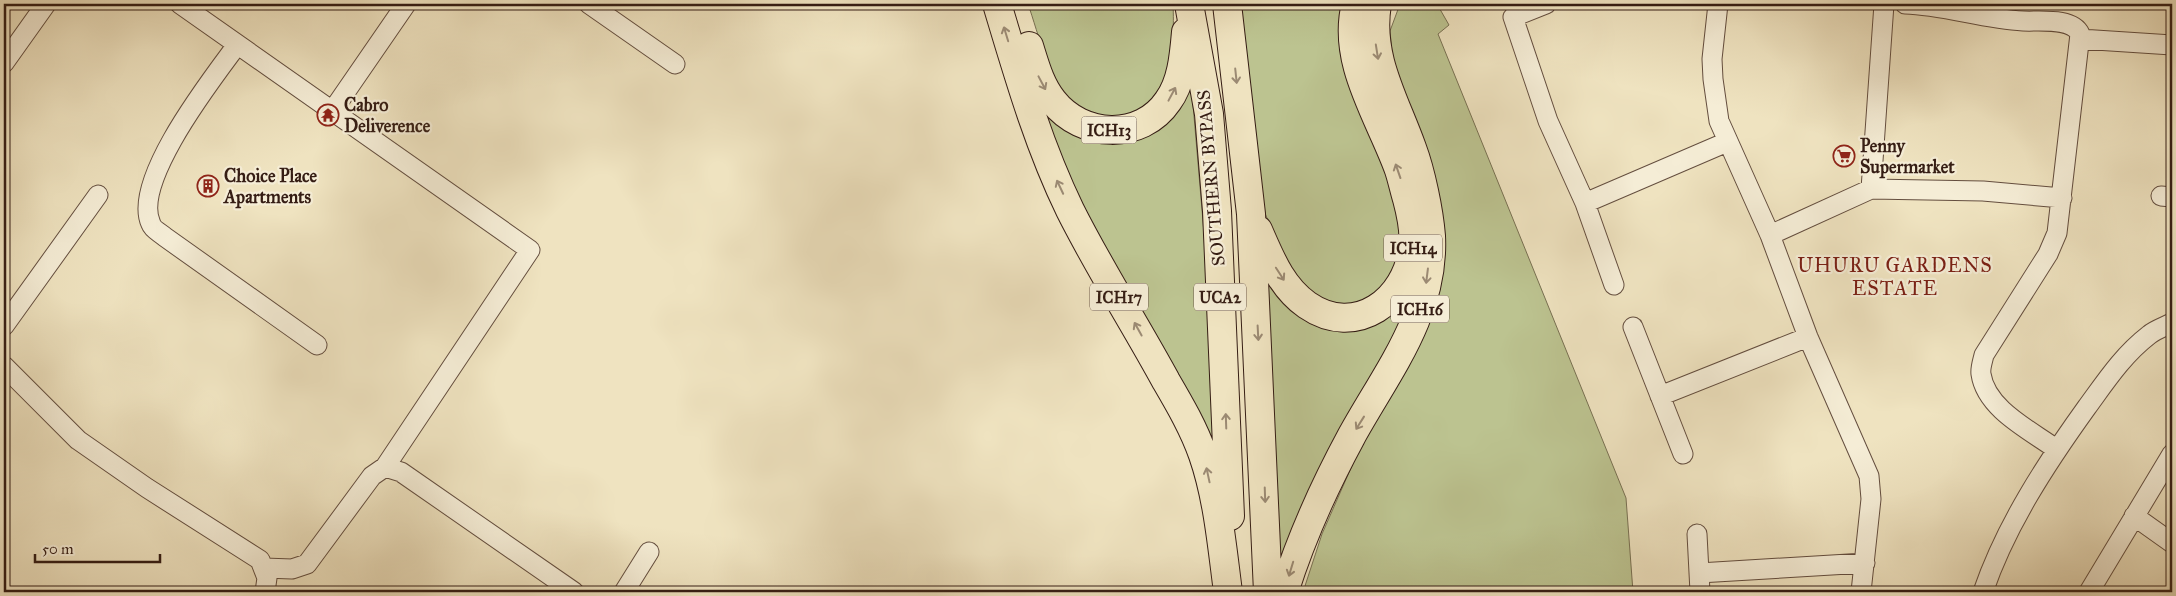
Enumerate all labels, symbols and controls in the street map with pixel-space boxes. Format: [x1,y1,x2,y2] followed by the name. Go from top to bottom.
[1001,26,1011,42] one-way arrow
[1373,44,1383,60] one-way arrow
[1231,67,1241,83] one-way arrow
[1038,75,1047,90] one-way arrow
[1167,87,1177,102] one-way arrow
[1192,89,1230,267] street label: SOUTHERN BYPASS
[344,94,431,137] place label: Cabro Deliverence
[316,103,340,127] temple icon: Cabro Deliverence
[1082,116,1136,144] road number: ICH13
[1860,135,1955,179] place label: Penny Supermarket
[1832,144,1856,168] supermarket icon: Penny Supermarket
[1393,163,1403,179] one-way arrow
[223,165,318,209] place label: Choice Place Apartments
[196,174,220,198] building icon: Choice Place Apartments
[1054,180,1064,195] one-way arrow
[1384,234,1442,262] road number: ICH14
[1797,253,1993,300] district label: UHURU GARDENS ESTATE
[1275,267,1285,281] one-way arrow
[1422,268,1432,284] one-way arrow
[1090,284,1148,310] road number: ICH17
[1194,284,1246,310] road number: UCA2
[1391,296,1449,322] road number: ICH16
[1133,322,1143,337] one-way arrow
[1253,325,1262,341] one-way arrow
[1221,413,1230,429] one-way arrow
[1355,415,1365,429] one-way arrow
[1203,468,1212,484] one-way arrow
[1260,487,1269,503] one-way arrow
[35,531,160,563] scale bar
[42,540,74,558] text: 50 m
[1286,561,1296,577] one-way arrow

